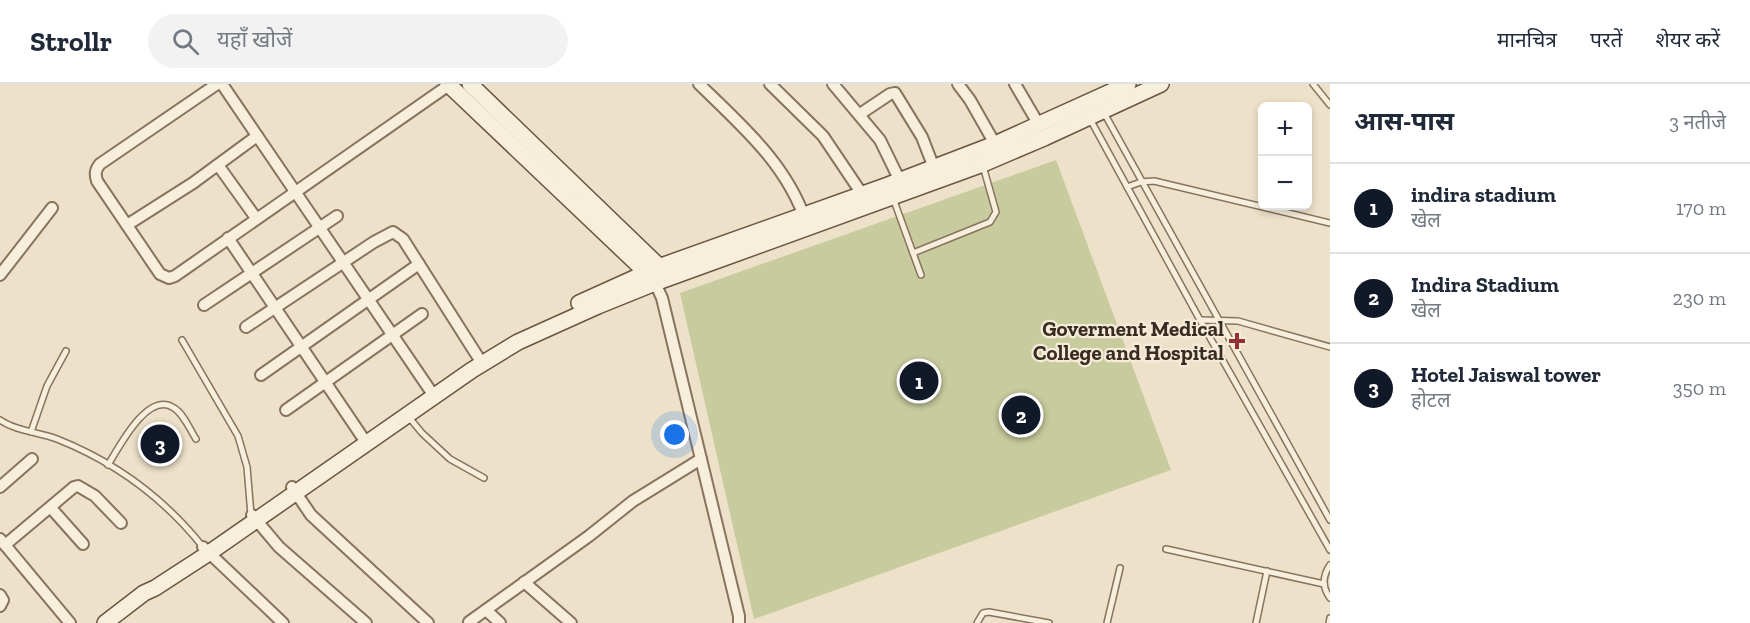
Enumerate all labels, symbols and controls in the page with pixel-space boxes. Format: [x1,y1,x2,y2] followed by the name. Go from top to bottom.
[148,14,568,68] search box
[30,25,112,58] text: Strollr
[169,25,202,58] icon: search
[217,26,292,53] text: यहाँ खोजें
[1497,27,1557,52] text: मानचित्र
[1590,27,1622,52] text: परतें
[1655,27,1720,52] text: शेयर करें
[1258,102,1312,210] map controls
[1258,102,1312,156] button: +
[1354,105,1454,137] text: आस-पास
[1669,110,1726,134] text: 3 नतीजे
[1258,156,1312,210] button: −
[1411,181,1556,208] text: indira stadium
[1369,196,1378,220] text: 1
[1676,196,1726,220] text: 170 m
[1411,208,1441,232] text: खेल
[1411,271,1559,298] text: Indira Stadium
[1368,286,1379,310] text: 2
[1673,286,1726,310] text: 230 m
[1411,298,1441,322] text: खेल
[1033,316,1224,365] place label: Goverment Medical College and Hospital
[1228,332,1246,350] marker: Goverment Medical College and Hospital
[900,358,938,404] pin: 1
[1411,361,1601,388] text: Hotel Jaiswal tower
[1368,376,1379,400] text: 3
[1673,376,1726,400] text: 350 m
[1411,388,1450,412] text: होटल
[1002,392,1040,438] pin: 2
[660,420,689,449] your location
[140,422,180,466] pin: 3

